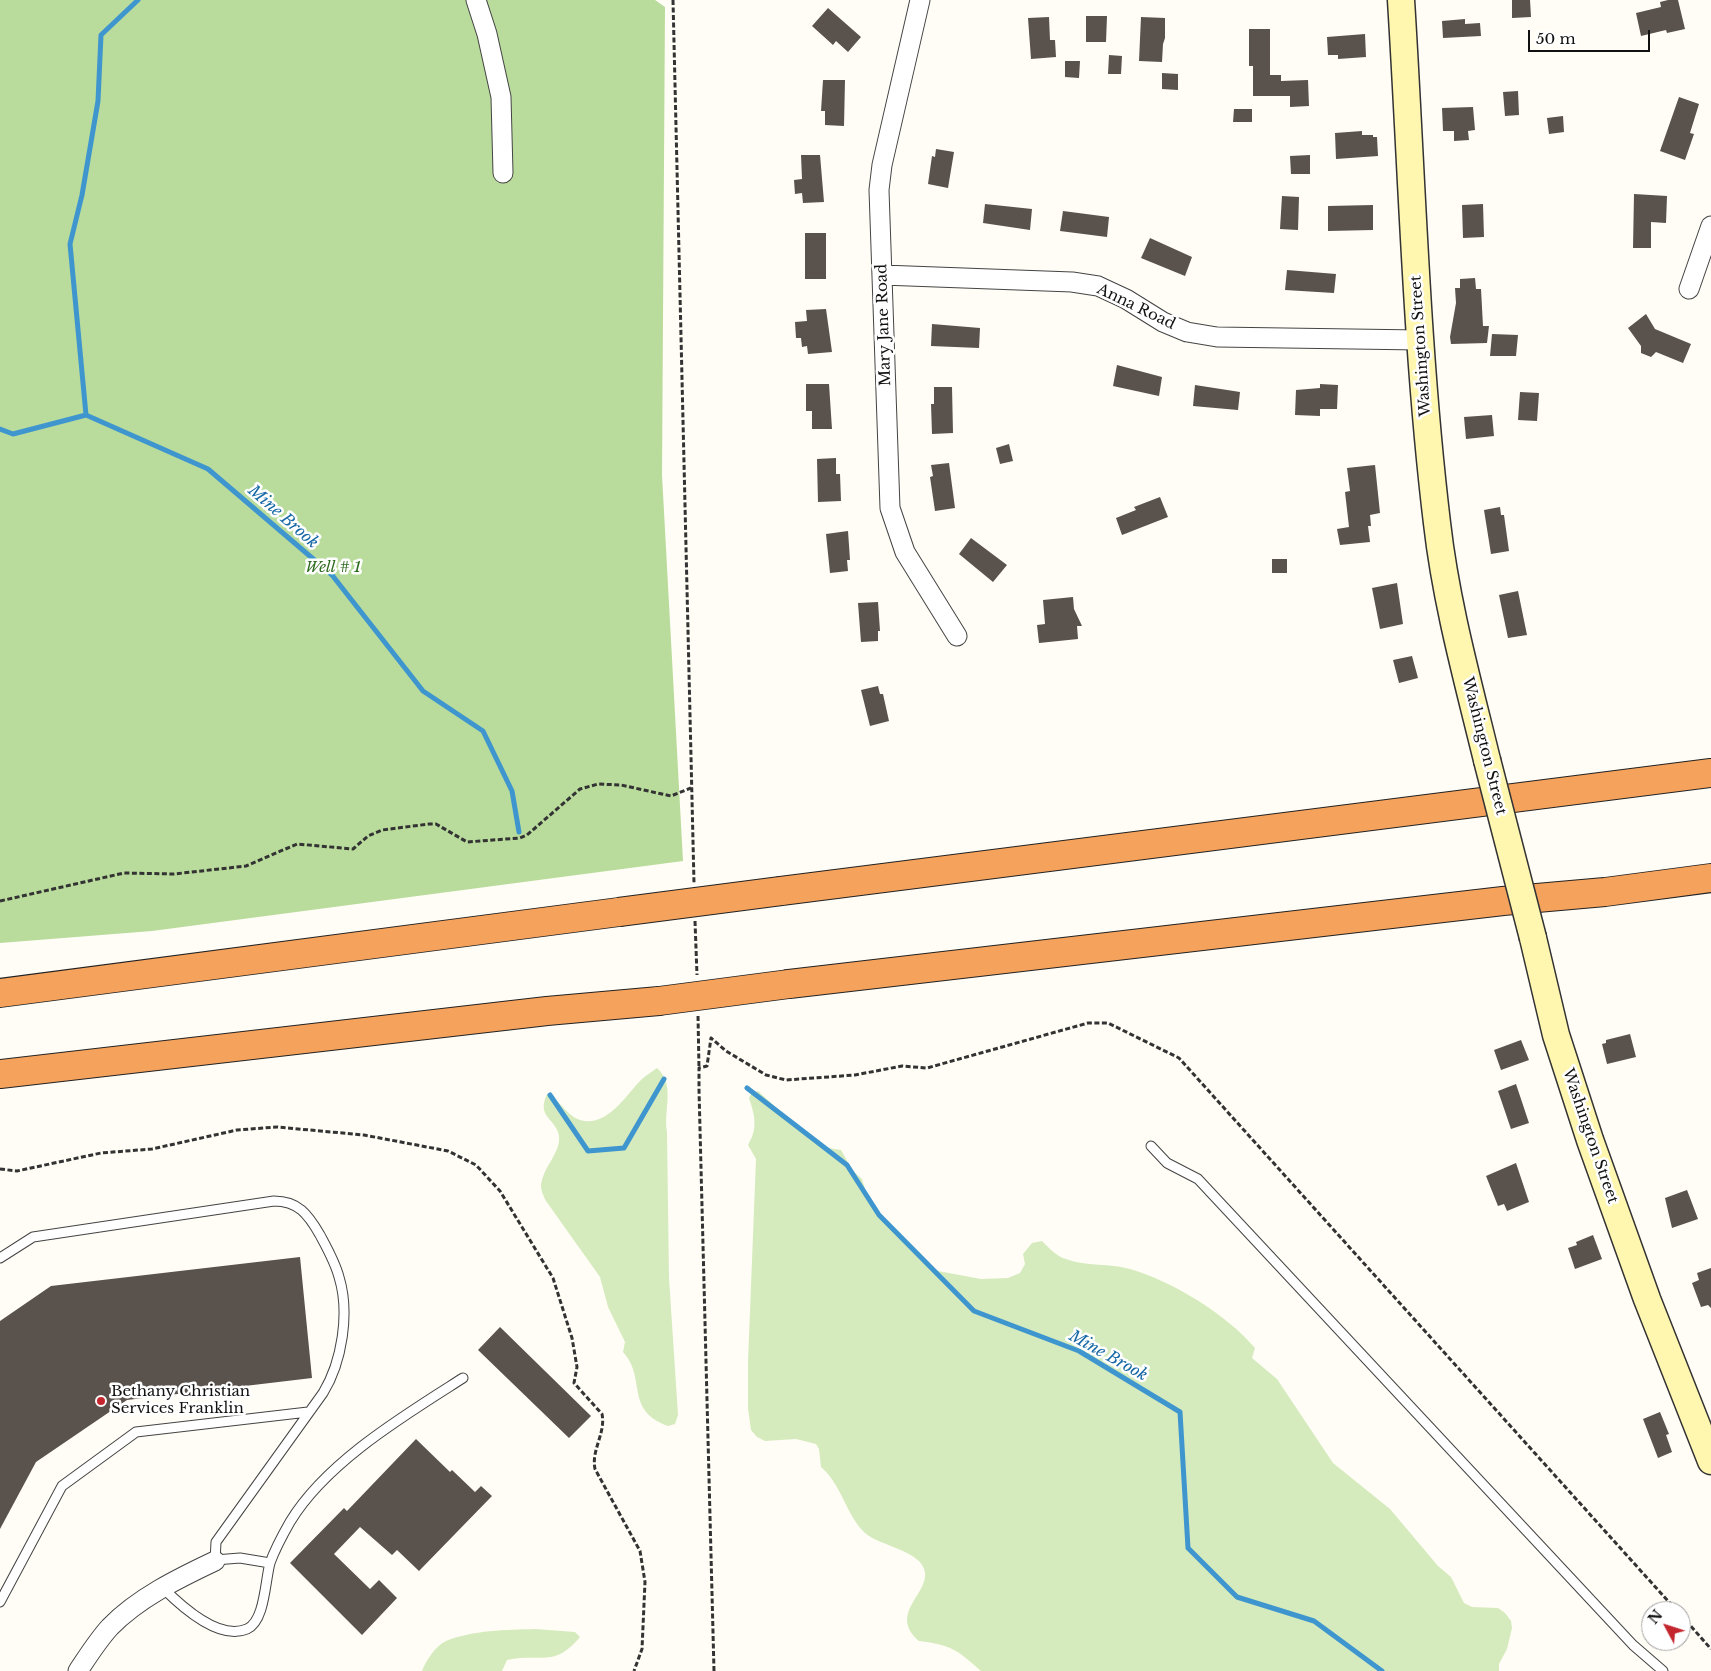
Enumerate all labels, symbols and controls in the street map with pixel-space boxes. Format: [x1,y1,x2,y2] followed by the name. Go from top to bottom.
[1531,20,1654,52] scale bar
[1536,29,1576,48] text: 50 m
[873,263,895,387] street label: Mary Jane Road
[1407,275,1435,417] street label: Washington Street
[1094,280,1178,334] street label: Anna Road
[244,481,322,553] water label: Mine Brook
[305,559,361,577] park label: Well # 1
[1458,675,1510,817] street label: Washington Street
[1558,1066,1622,1206] street label: Washington Street
[1065,1327,1151,1385] water label: Mine Brook
[111,1383,250,1418] place label: Bethany Christian Services Franklin
[95,1395,107,1407] marker: Bethany Christian Services Franklin
[1641,1601,1691,1651] north arrow
[1644,1606,1666,1628] text: N

